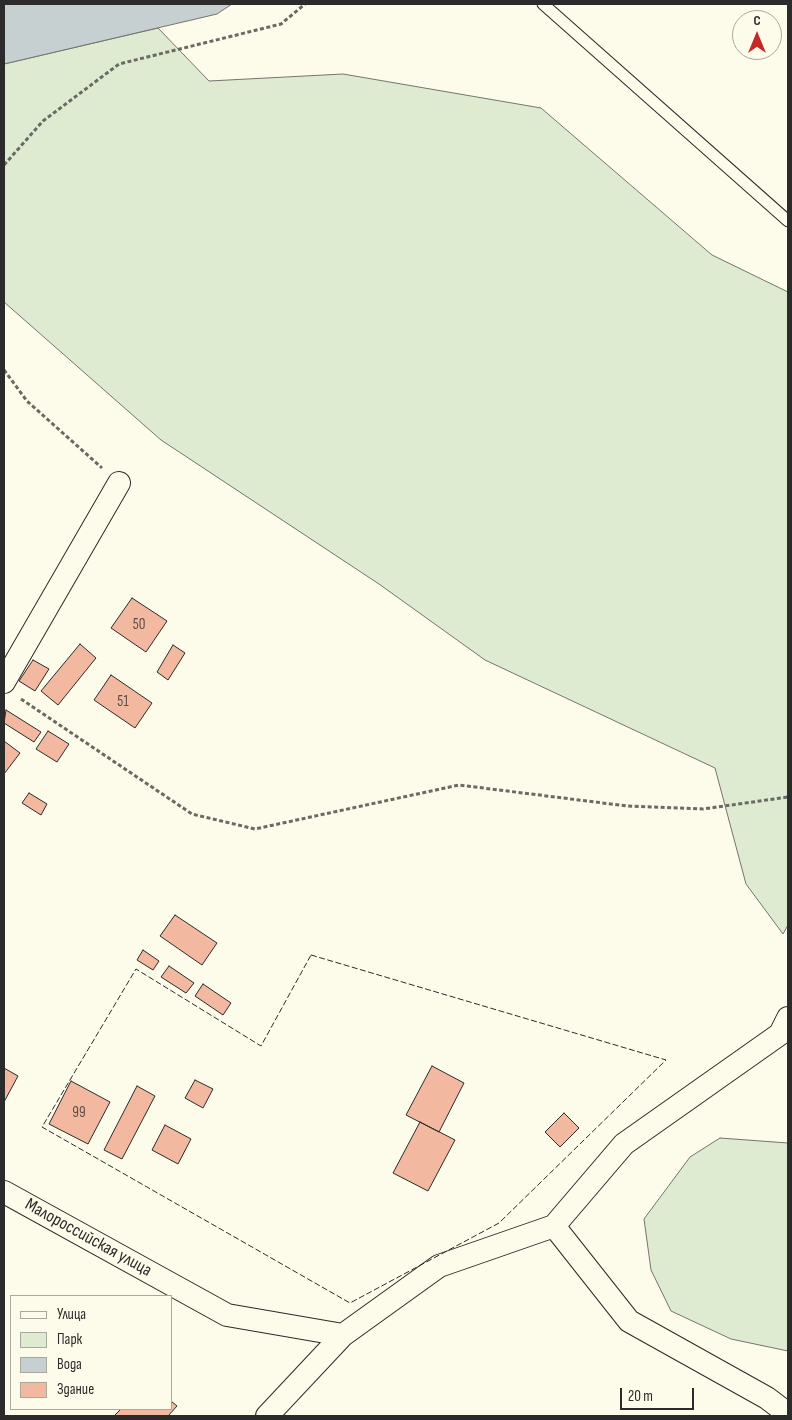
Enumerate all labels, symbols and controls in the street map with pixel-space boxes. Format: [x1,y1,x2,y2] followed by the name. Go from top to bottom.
[732,10,782,60] north arrow
[753,12,761,29] text: С
[133,616,145,634] house number: 50
[117,693,129,711] house number: 51
[72,1104,86,1122] house number: 99
[21,1194,155,1282] street label: Малороссийская улица
[10,1295,172,1410] legend
[57,1305,86,1324] text: Улица
[57,1330,82,1349] text: Парк
[57,1355,82,1374] text: Вода
[622,1378,696,1410] scale bar
[57,1380,94,1399] text: Здание
[628,1387,653,1406] text: 20 m

